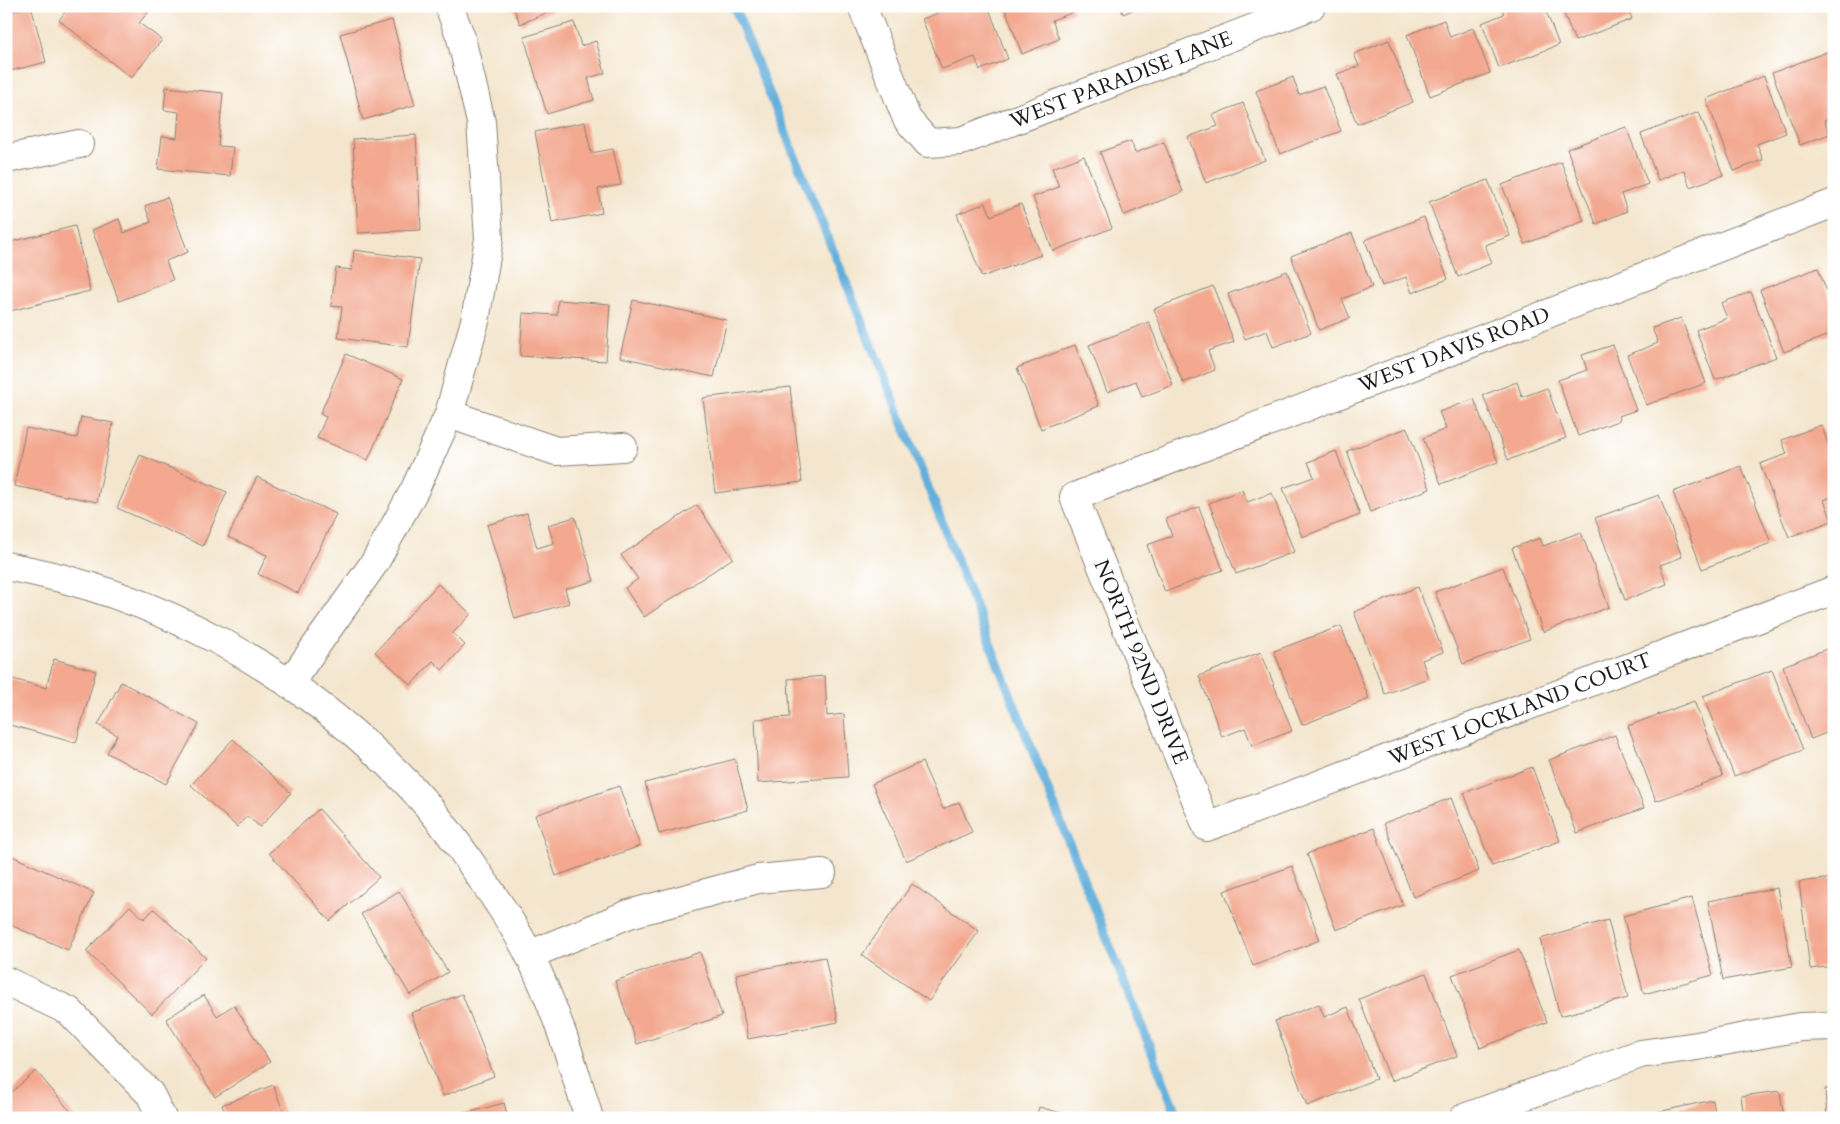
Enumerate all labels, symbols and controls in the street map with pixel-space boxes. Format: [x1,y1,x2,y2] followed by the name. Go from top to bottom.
[1005,24,1237,136] street label: WEST PARADISE LANE
[1353,300,1554,400] street label: WEST DAVIS ROAD
[1087,555,1195,769] street label: NORTH 92ND DRIVE
[1383,645,1656,773] street label: WEST LOCKLAND COURT

